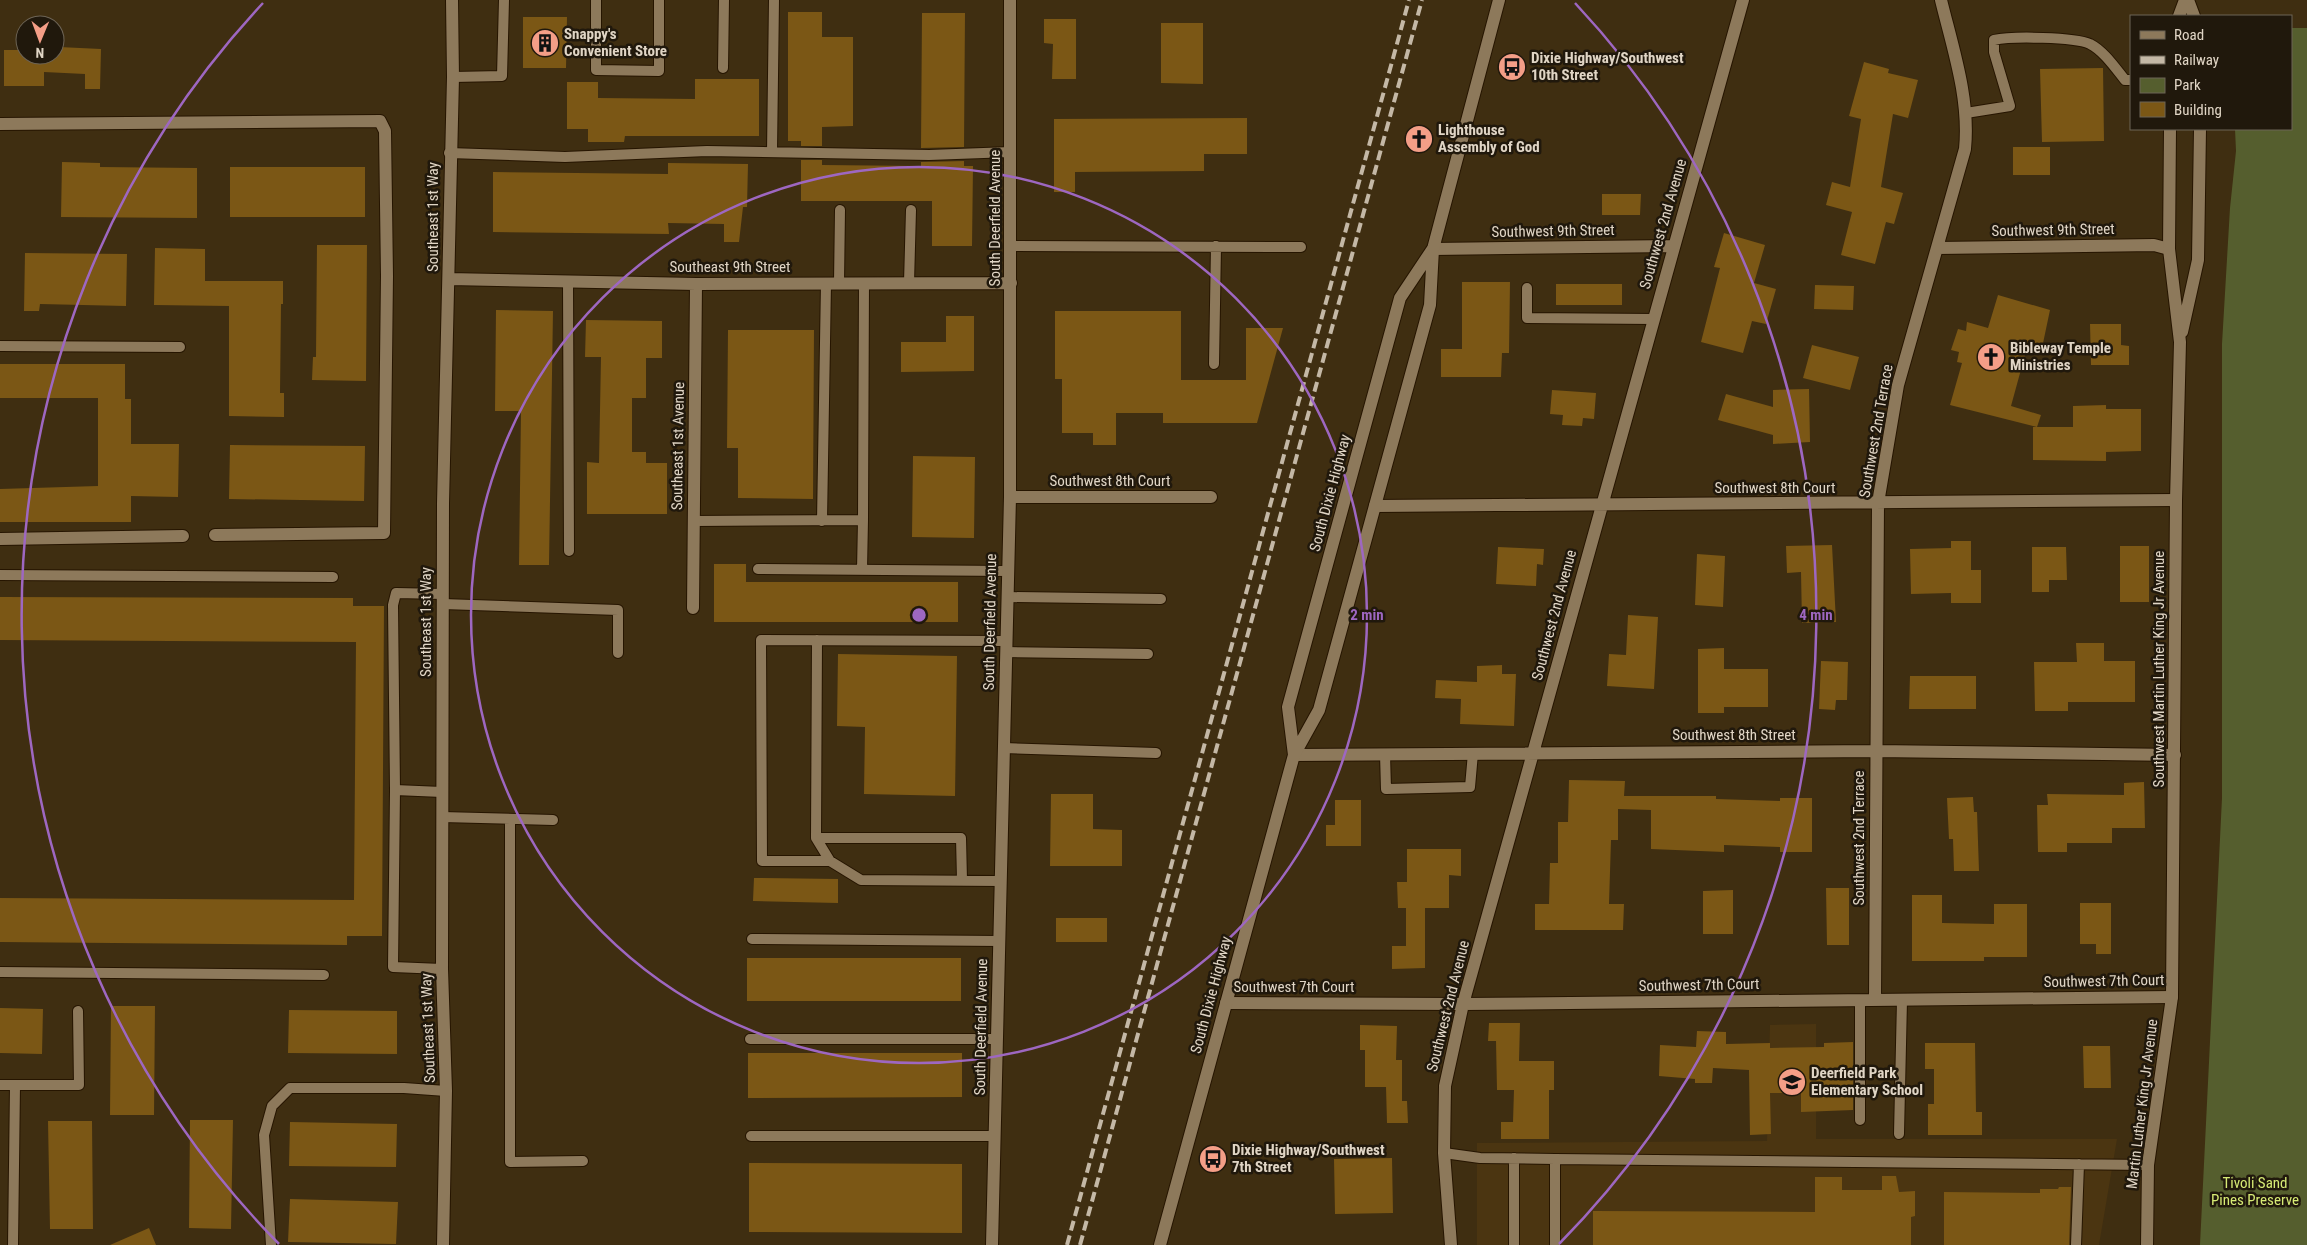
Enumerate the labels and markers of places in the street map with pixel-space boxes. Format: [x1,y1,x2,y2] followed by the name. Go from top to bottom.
[564,25,667,60] place label: Snappy's Convenient Store
[530,28,560,58] building icon: Snappy's Convenient Store
[1531,49,1684,84] place label: Dixie Highway/Southwest 10th Street
[1497,52,1527,82] bus stop icon: Dixie Highway/Southwest 10th Street
[1438,121,1540,156] place label: Lighthouse Assembly of God
[1404,124,1434,154] church icon: Lighthouse Assembly of God
[2010,339,2111,374] place label: Bibleway Temple Ministries
[1976,342,2006,372] church icon: Bibleway Temple Ministries
[910,606,928,624] centre of rings
[1811,1064,1923,1099] place label: Deerfield Park Elementary School
[1777,1067,1807,1097] school or university icon: Deerfield Park Elementary School
[1232,1141,1385,1176] place label: Dixie Highway/Southwest 7th Street
[1198,1144,1228,1174] bus stop icon: Dixie Highway/Southwest 7th Street

